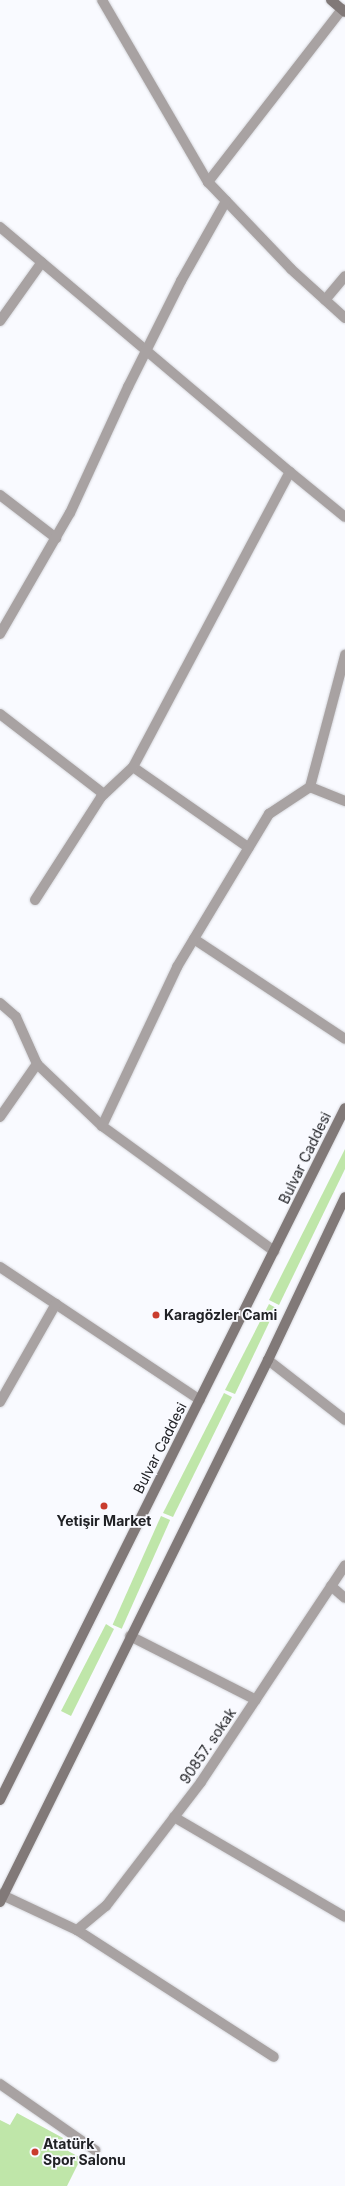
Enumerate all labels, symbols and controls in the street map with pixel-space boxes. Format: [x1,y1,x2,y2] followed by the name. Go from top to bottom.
[276,1109,334,1207] street label: Bulvar Caddesi
[164,1307,277,1323] place label: Karagözler Cami
[151,1310,161,1320] marker: Karagözler Cami
[130,1400,190,1496] street label: Bulvar Caddesi
[99,1501,109,1511] marker: Yetişir Market
[57,1513,151,1529] place label: Yetişir Market
[176,1705,240,1787] street label: 90857. sokak
[43,2136,126,2168] place label: Atatürk Spor Salonu
[30,2147,40,2157] marker: Atatürk Spor Salonu

